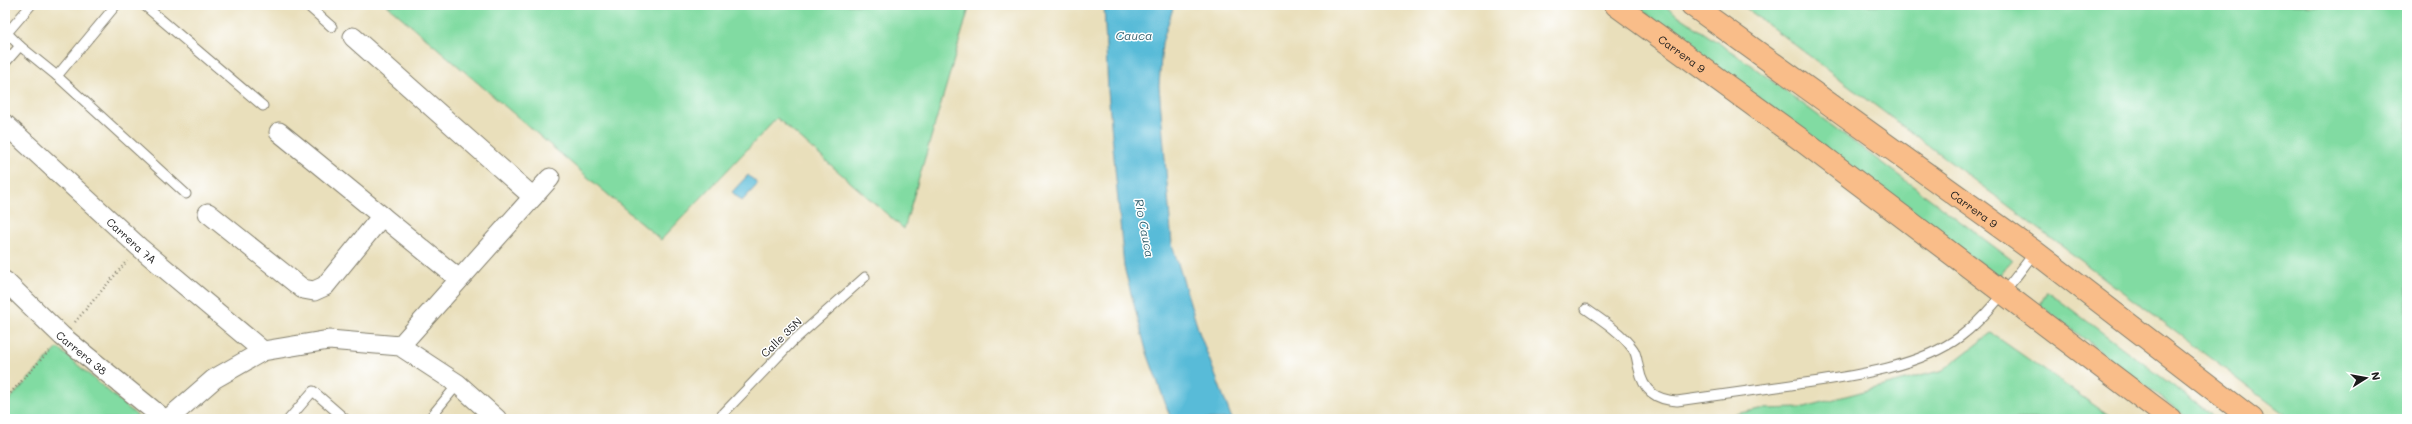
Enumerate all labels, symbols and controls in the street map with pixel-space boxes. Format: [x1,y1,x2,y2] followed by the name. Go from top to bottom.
[1115,27,1153,43] water label: Cauca
[1656,31,1709,76] street label: Carrera 9
[1948,186,2002,231] street label: Carrera 9
[1131,197,1159,259] water label: Río Cauca
[104,214,160,266] street label: Carrera 7A
[757,314,805,360] street label: Calle 35N
[53,327,111,378] street label: Carrera 38
[2346,358,2386,398] north arrow
[2368,370,2384,382] text: N

